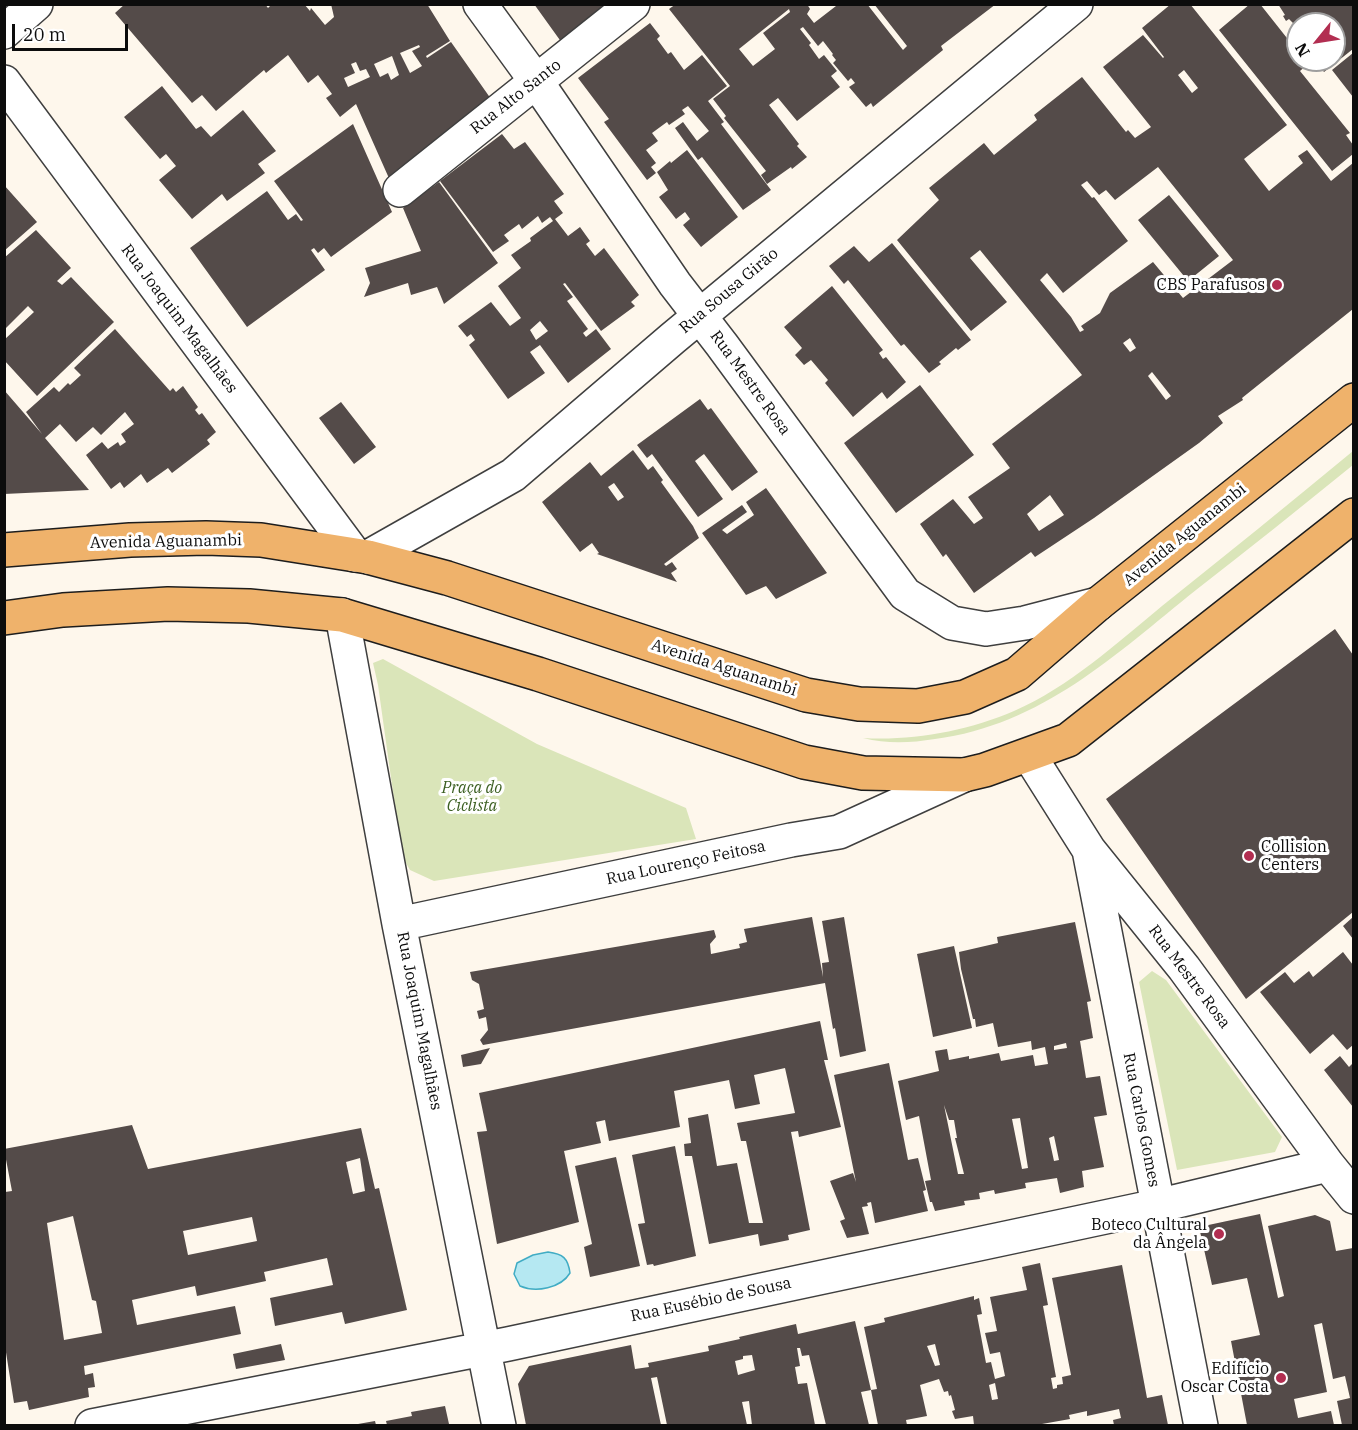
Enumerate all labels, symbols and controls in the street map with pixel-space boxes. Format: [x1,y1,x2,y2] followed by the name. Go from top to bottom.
[15,12,130,50] scale bar
[1286,12,1346,72] north arrow
[23,23,66,46] text: 20 m
[1290,40,1314,60] text: N
[467,56,565,138] street label: Rua Alto Santo
[117,241,241,397] street label: Rua Joaquim Magalhães
[676,244,782,338] street label: Rua Sousa Girão
[1157,275,1265,295] place label: CBS Parafusos
[1270,278,1284,292] marker: CBS Parafusos
[706,327,794,439] street label: Rua Mestre Rosa
[1120,480,1250,590] street label: Avenida Aguanambi
[90,531,242,553] street label: Avenida Aguanambi
[649,635,799,701] street label: Avenida Aguanambi
[442,778,502,816] park label: Praça do Ciclista
[605,837,767,889] street label: Rua Lourenço Feitosa
[1261,837,1327,875] place label: Collision Centers
[1242,849,1256,863] marker: Collision Centers
[1144,922,1234,1032] street label: Rua Mestre Rosa
[392,930,446,1112] street label: Rua Joaquim Magalhães
[1119,1051,1163,1189] street label: Rua Carlos Gomes
[1091,1215,1207,1253] place label: Boteco Cultural da Ângela
[1212,1227,1226,1241] marker: Boteco Cultural da Ângela
[629,1274,793,1326] street label: Rua Eusébio de Sousa
[1181,1359,1269,1397] place label: Edifício Oscar Costa
[1274,1371,1288,1385] marker: Edifício Oscar Costa

